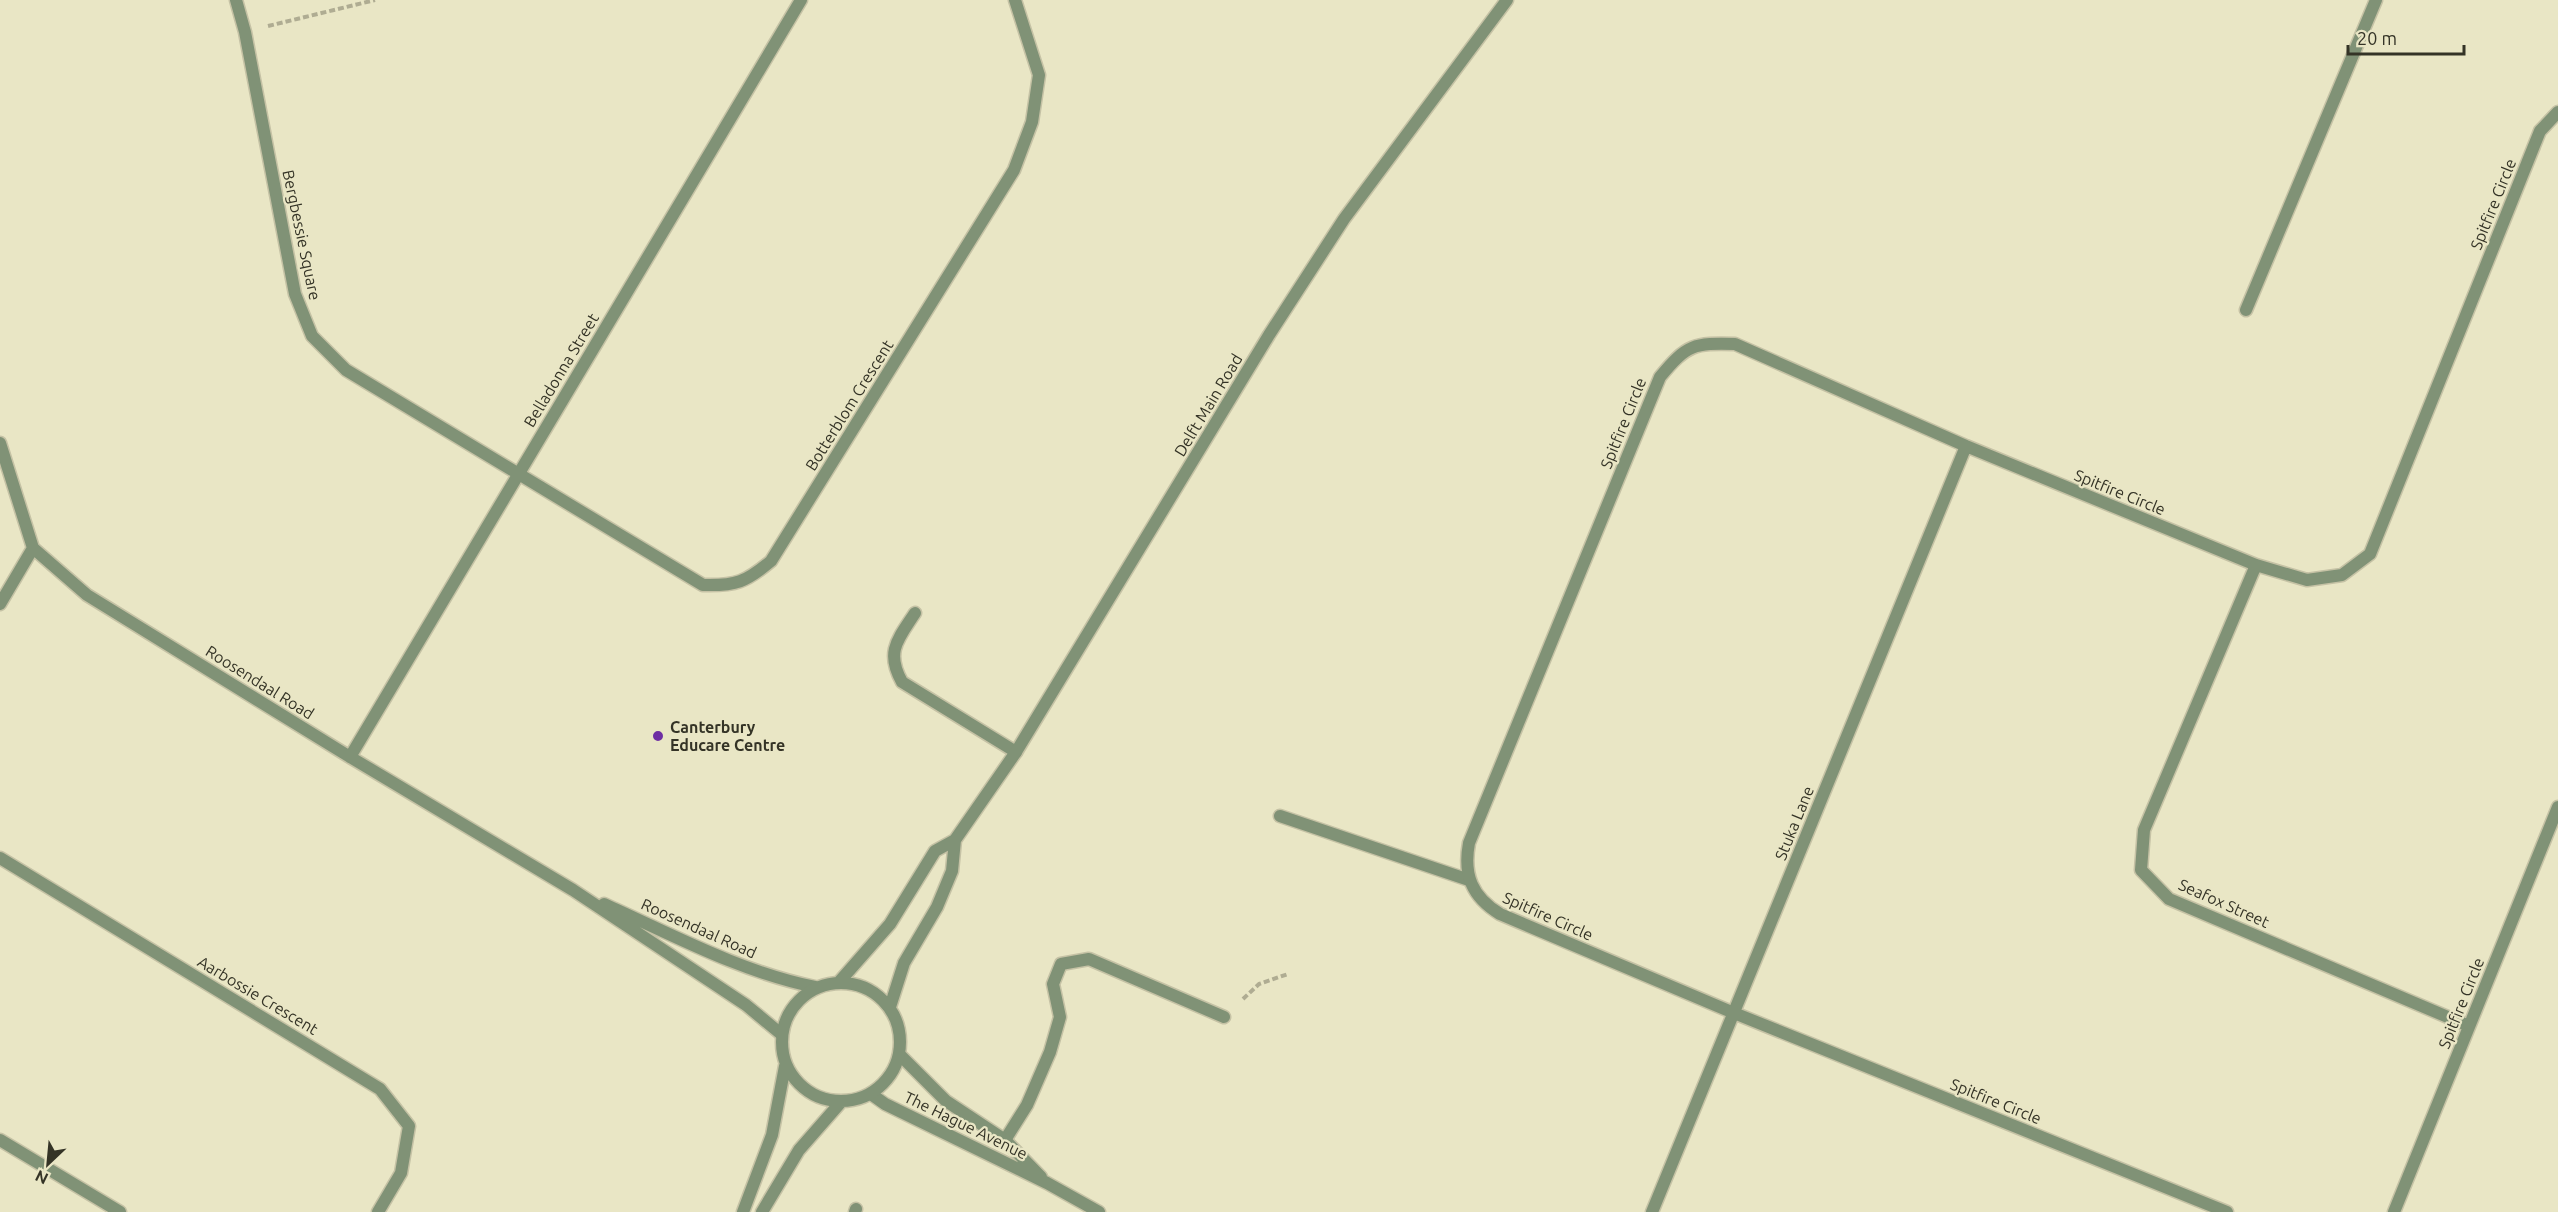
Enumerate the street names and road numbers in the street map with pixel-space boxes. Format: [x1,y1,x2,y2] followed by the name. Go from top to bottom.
[2467,156,2519,252] street label: Spitfire Circle
[279,168,325,302] street label: Bergbessie Square
[520,309,602,430] street label: Belladonna Street
[801,336,897,474] street label: Botterblom Crescent
[1170,351,1246,459] street label: Delft Main Road
[1597,375,1649,471] street label: Spitfire Circle
[2072,466,2168,518] street label: Spitfire Circle
[203,641,317,723] street label: Roosendaal Road
[1771,783,1817,863] street label: Stuka Lane
[2176,875,2273,931] street label: Seafox Street
[1500,888,1596,944] street label: Spitfire Circle
[639,895,759,961] street label: Roosendaal Road
[195,952,322,1038] street label: Aarbossie Crescent
[2435,955,2487,1051] street label: Spitfire Circle
[1948,1075,2044,1127] street label: Spitfire Circle
[902,1087,1030,1163] street label: The Hague Avenue

